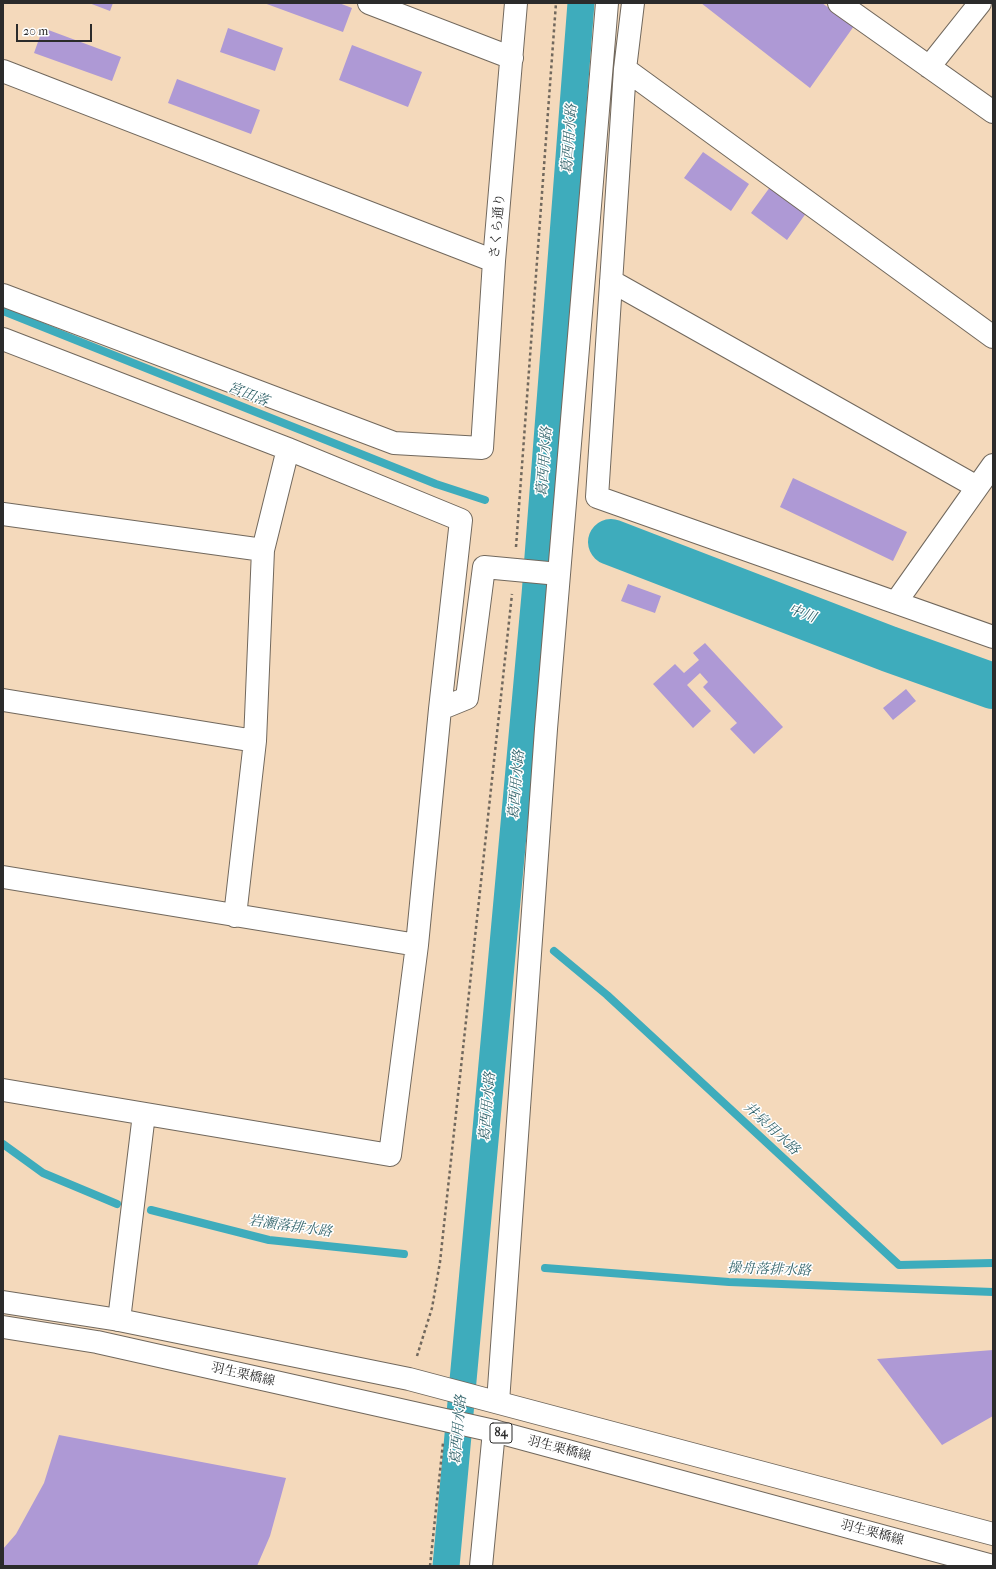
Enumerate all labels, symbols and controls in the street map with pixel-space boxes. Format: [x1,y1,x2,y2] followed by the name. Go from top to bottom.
[18,16,94,42] scale bar
[23,24,48,38] text: 20 m
[559,103,581,175] water label: 葛西用水路
[487,193,509,259] street label: さくら通り
[225,379,271,411] water label: 宮田落
[534,426,556,498] water label: 葛西用水路
[786,601,818,627] water label: 中川
[506,749,528,821] water label: 葛西用水路
[477,1071,499,1143] water label: 葛西用水路
[740,1099,802,1159] water label: 井泉用水路
[247,1213,333,1241] water label: 岩瀬落排水路
[727,1260,811,1280] water label: 操舟落排水路
[210,1360,276,1390] street label: 羽生栗橋線
[448,1394,470,1466] water label: 葛西用水路
[490,1423,512,1443] road number: 84
[526,1433,592,1465] street label: 羽生栗橋線
[839,1517,905,1549] street label: 羽生栗橋線

